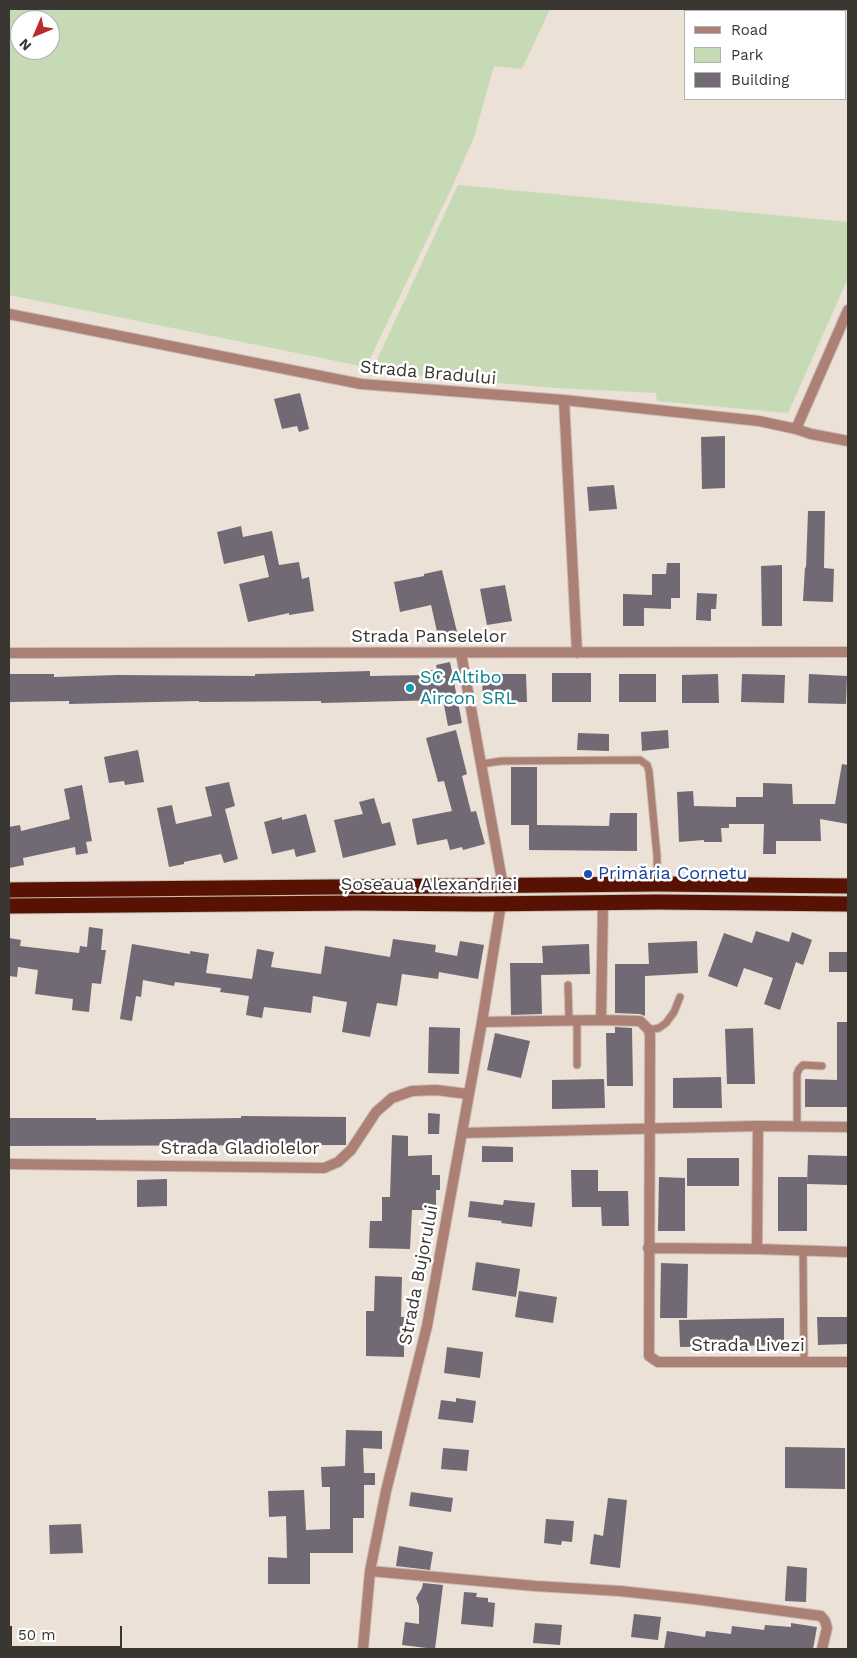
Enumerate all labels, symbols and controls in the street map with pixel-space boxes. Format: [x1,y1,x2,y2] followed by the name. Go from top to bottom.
[10,10,60,60] north arrow
[684,10,847,100] legend
[731,21,768,39] text: Road
[16,36,34,54] text: N
[731,46,763,64] text: Park
[731,71,789,89] text: Building
[359,356,497,390] street label: Strada Bradului
[351,626,507,648] street label: Strada Panselelor
[420,667,516,710] place label: SC Altibo Aircon SRL
[404,682,416,694] marker: SC Altibo Aircon SRL
[598,863,747,885] place label: Primăria Cornetu
[582,868,594,880] marker: Primăria Cornetu
[341,874,517,896] street label: Șoseaua Alexandriei
[160,1138,320,1160] street label: Strada Gladiolelor
[395,1203,443,1347] street label: Strada Bujorului
[691,1335,805,1357] street label: Strada Livezi
[12,1616,125,1648] scale bar
[18,1626,55,1644] text: 50 m

